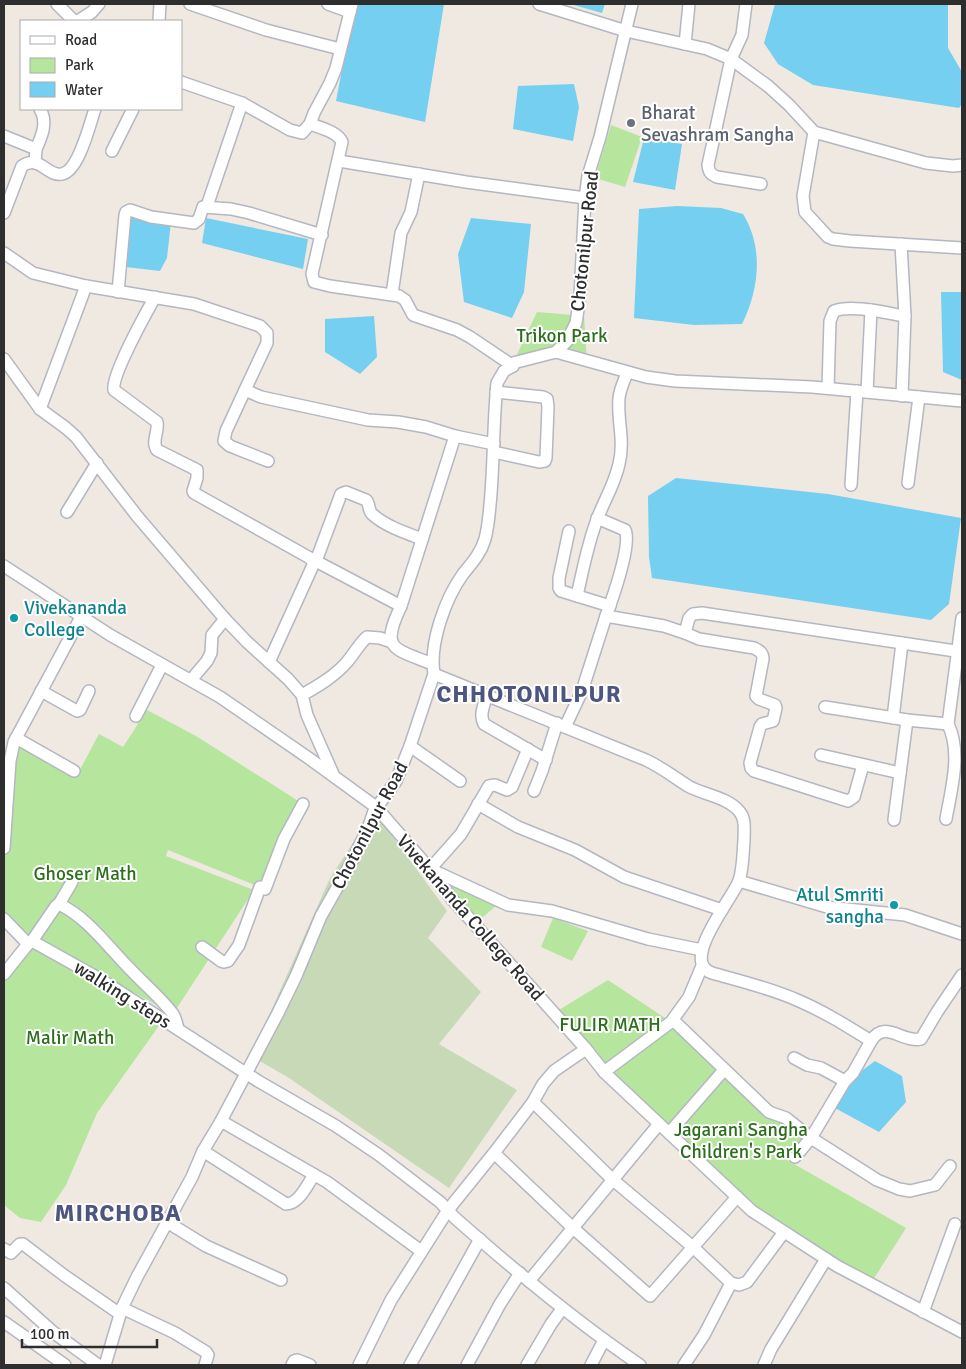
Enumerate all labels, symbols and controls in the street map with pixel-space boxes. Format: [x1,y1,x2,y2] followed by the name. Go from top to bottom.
[20,20,182,110] legend
[65,31,97,49] text: Road
[65,56,94,74] text: Park
[65,81,103,99] text: Water
[641,101,794,147] place label: Bharat Sevashram Sangha
[625,117,637,129] marker: Bharat Sevashram Sangha
[566,170,604,313] street label: Chotonilpur Road
[517,324,608,348] park label: Trikon Park
[24,596,127,642] place label: Vivekananda College
[8,612,20,624] marker: Vivekananda College
[437,679,621,709] district label: CHHOTONILPUR
[326,757,414,893] street label: Chotonilpur Road
[391,829,549,1006] street label: Vivekananda College Road
[33,862,137,886] park label: Ghoser Math
[796,883,884,929] place label: Atul Smriti sangha
[888,899,900,911] marker: Atul Smriti sangha
[69,955,176,1034] street label: walking steps
[559,1013,661,1037] park label: FULIR MATH
[26,1026,114,1050] park label: Malir Math
[674,1118,808,1164] park label: Jagarani Sangha Children's Park
[54,1198,182,1228] district label: MIRCHOBA
[22,1316,158,1348] scale bar
[30,1325,70,1343] text: 100 m

